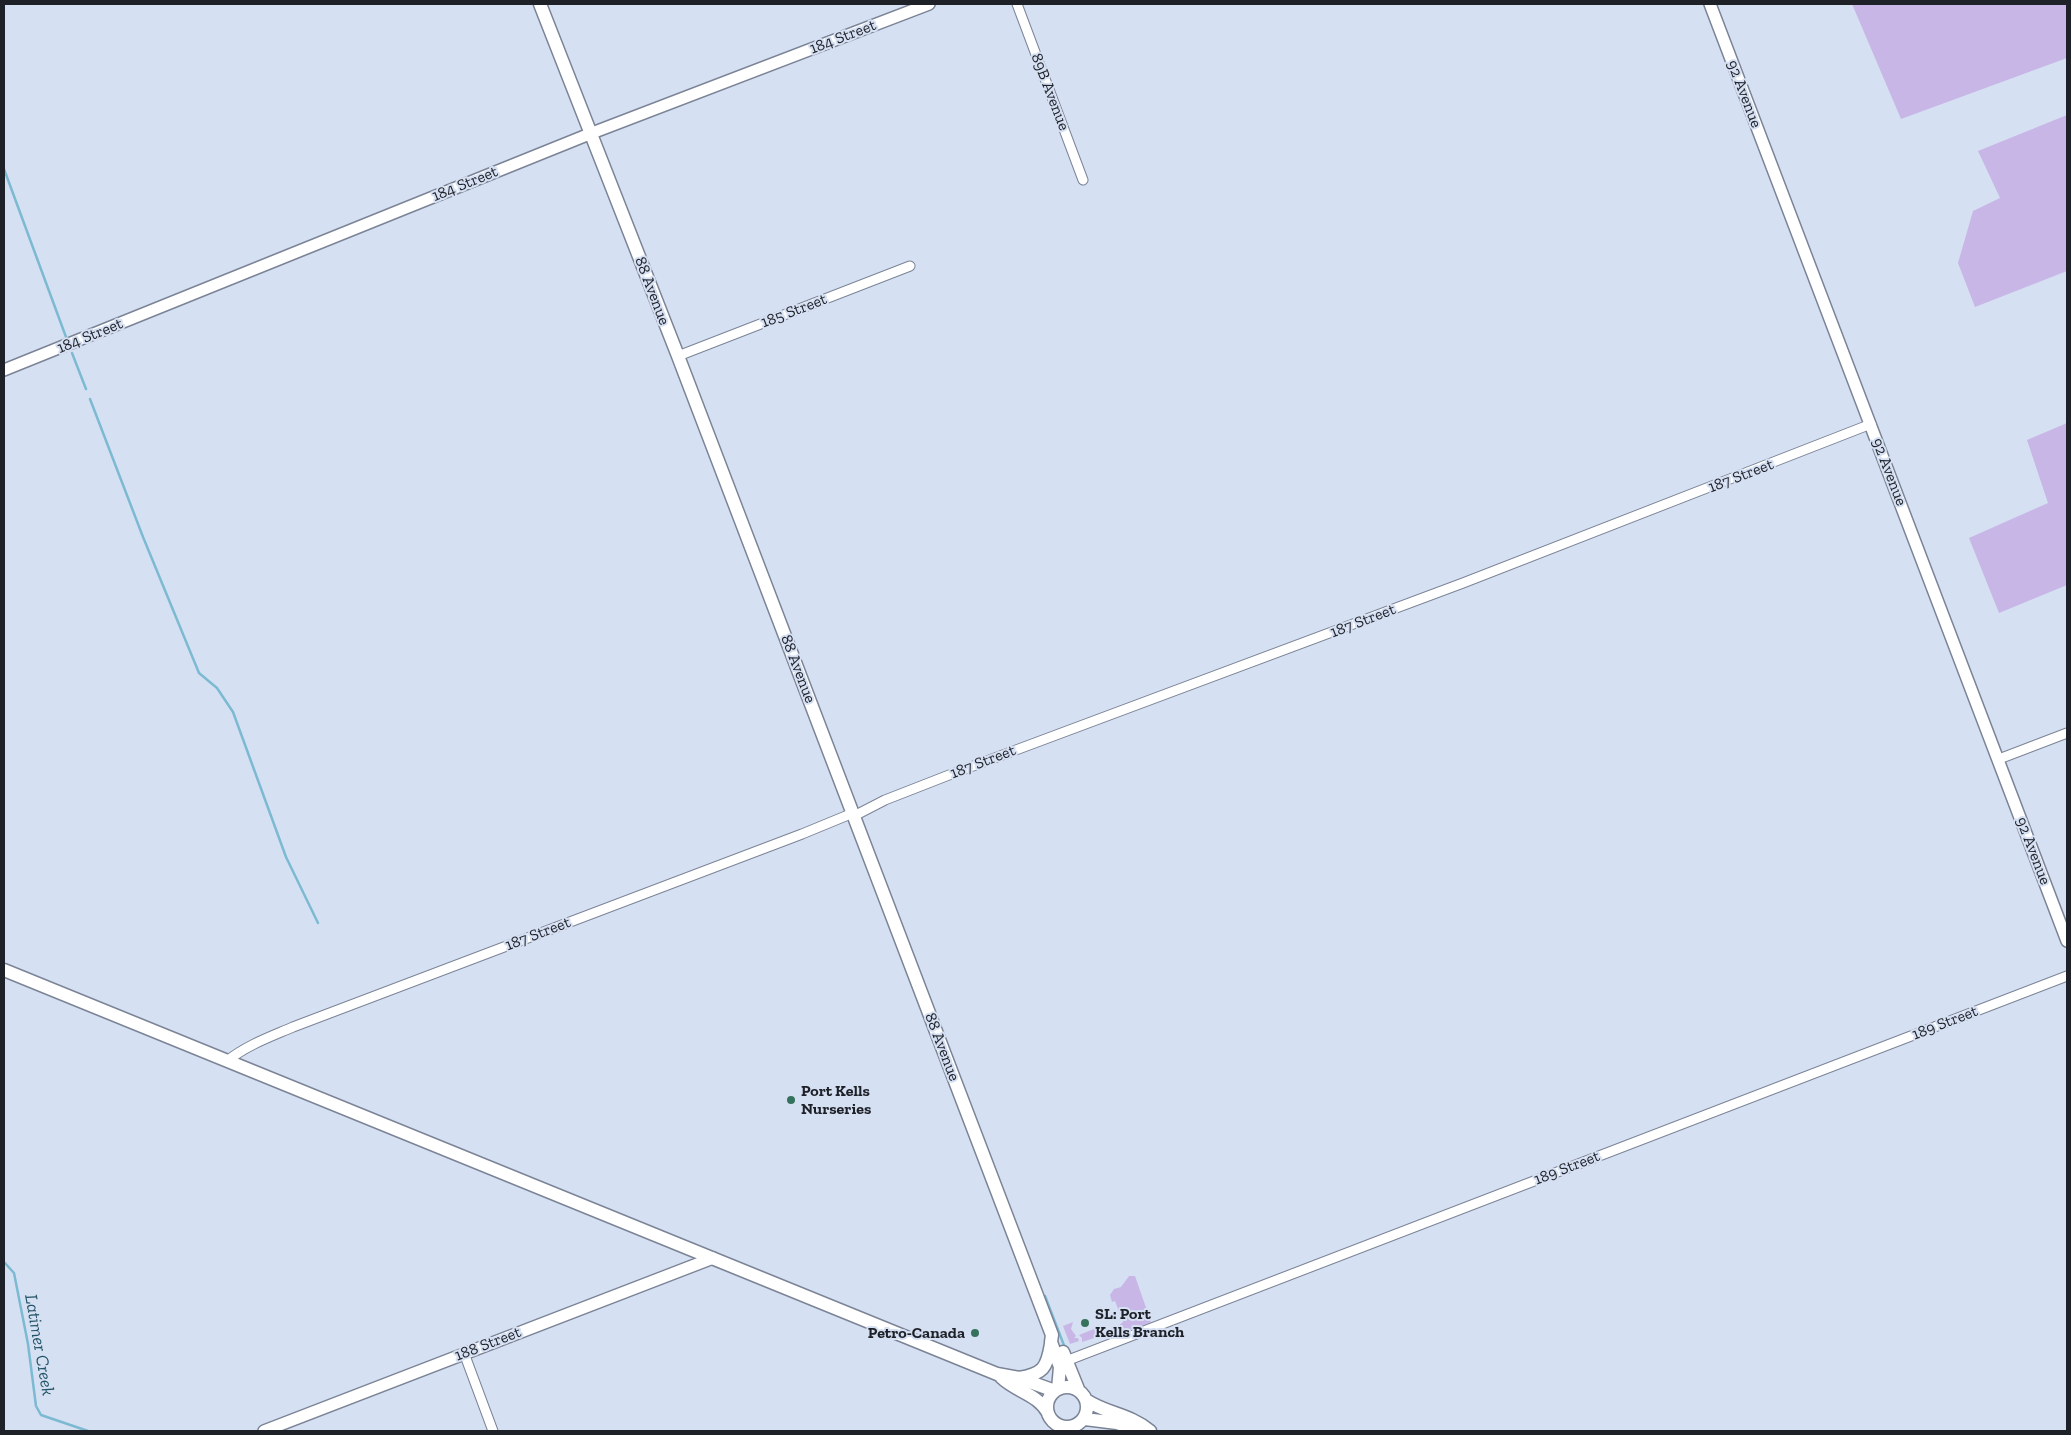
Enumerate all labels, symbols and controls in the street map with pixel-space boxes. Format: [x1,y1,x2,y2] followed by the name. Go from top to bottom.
[807,16,879,58] street label: 184 Street
[1027,51,1073,133] street label: 89B Avenue
[1722,57,1766,131] street label: 92 Avenue
[429,162,501,206] street label: 184 Street
[630,254,674,328] street label: 88 Avenue
[758,290,830,332] street label: 185 Street
[54,314,126,358] street label: 184 Street
[1867,435,1911,509] street label: 92 Avenue
[1706,455,1776,497] street label: 187 Street
[1328,600,1398,642] street label: 187 Street
[776,632,820,706] street label: 88 Avenue
[948,741,1018,783] street label: 187 Street
[2011,814,2055,888] street label: 92 Avenue
[503,913,573,955] street label: 187 Street
[1909,1002,1981,1044] street label: 189 Street
[920,1010,964,1084] street label: 88 Avenue
[801,1081,871,1119] place label: Port Kells Nurseries
[785,1094,797,1106] marker: Port Kells Nurseries
[1531,1147,1603,1189] street label: 189 Street
[19,1293,59,1397] water label: Latimer Creek
[1095,1304,1184,1342] place label: SL: Port Kells Branch
[1079,1317,1091,1329] marker: SL: Port Kells Branch
[452,1323,524,1365] street label: 188 Street
[868,1323,965,1343] place label: Petro-Canada
[969,1327,981,1339] marker: Petro-Canada

